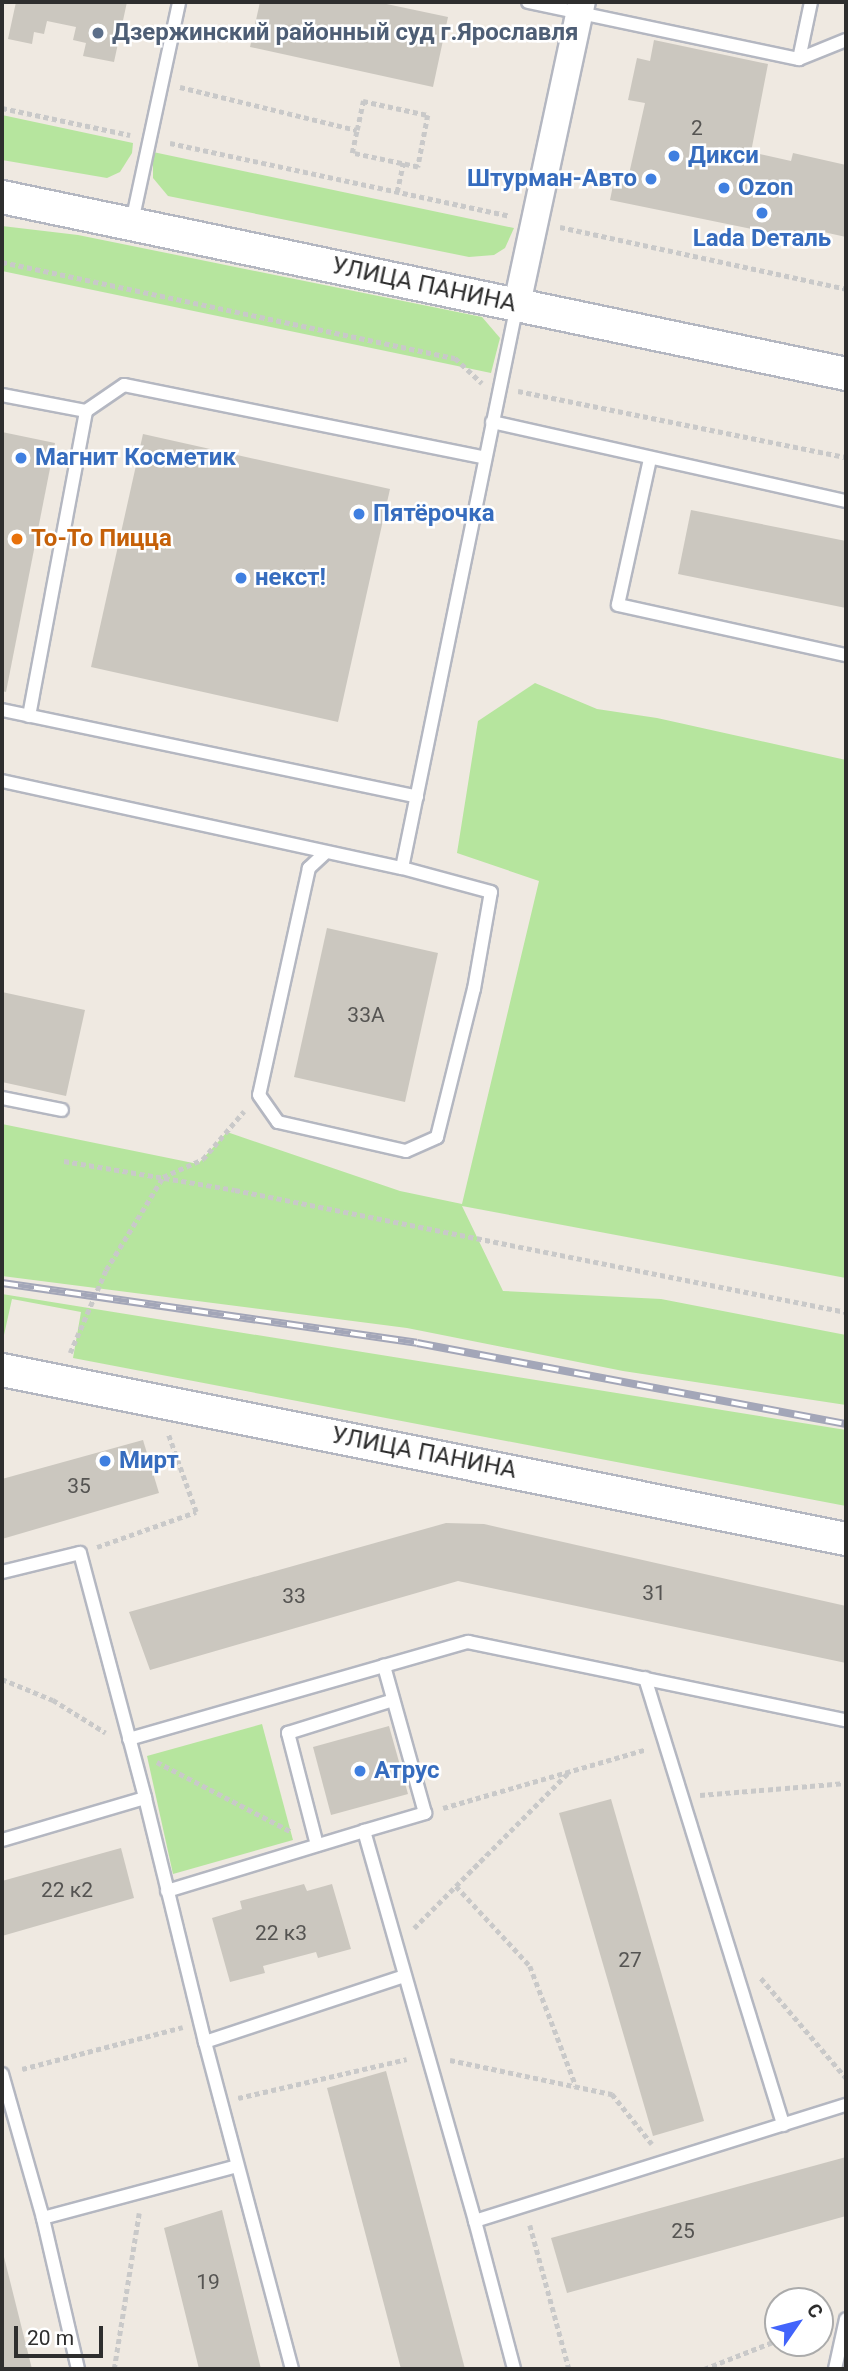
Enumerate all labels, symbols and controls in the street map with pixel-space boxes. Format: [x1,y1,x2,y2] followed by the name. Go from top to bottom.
[112,19,578,47] place label: Дзержинский районный суд г.Ярославля
[90,25,106,41] marker: Дзержинский районный суд г.Ярославля
[691,115,703,141] house number: 2
[688,142,759,170] place label: Дикси
[666,148,682,164] marker: Дикси
[467,165,637,193] place label: Штурман-Авто
[643,171,659,187] marker: Штурман-Авто
[738,174,794,202] place label: Ozon
[716,180,732,196] marker: Ozon
[754,205,770,221] marker: Lada Dеталь
[693,225,831,253] place label: Lada Dеталь
[329,251,519,319] street label: УЛИЦА ПАНИНА
[35,444,236,472] place label: Магнит Косметик
[13,450,29,466] marker: Магнит Косметик
[373,500,494,528] place label: Пятёрочка
[351,506,367,522] marker: Пятёрочка
[31,525,172,553] place label: То-То Пицца
[9,531,25,547] marker: То-То Пицца
[255,564,326,592] place label: некст!
[233,570,249,586] marker: некст!
[347,1002,385,1028] house number: 33А
[329,1421,519,1485] street label: УЛИЦА ПАНИНА
[119,1447,179,1475] place label: Мирт
[97,1453,113,1469] marker: Мирт
[67,1473,91,1499] house number: 35
[642,1580,666,1606] house number: 31
[282,1583,306,1609] house number: 33
[374,1757,440,1785] place label: Атрус
[352,1763,368,1779] marker: Атрус
[41,1877,93,1903] house number: 22 к2
[255,1920,307,1946] house number: 22 к3
[618,1947,642,1973] house number: 27
[671,2218,695,2244] house number: 25
[196,2269,220,2295] house number: 19
[764,2287,834,2357] north arrow
[802,2299,828,2323] text: С
[18,2312,107,2356] scale bar
[27,2326,74,2350] text: 20 m

